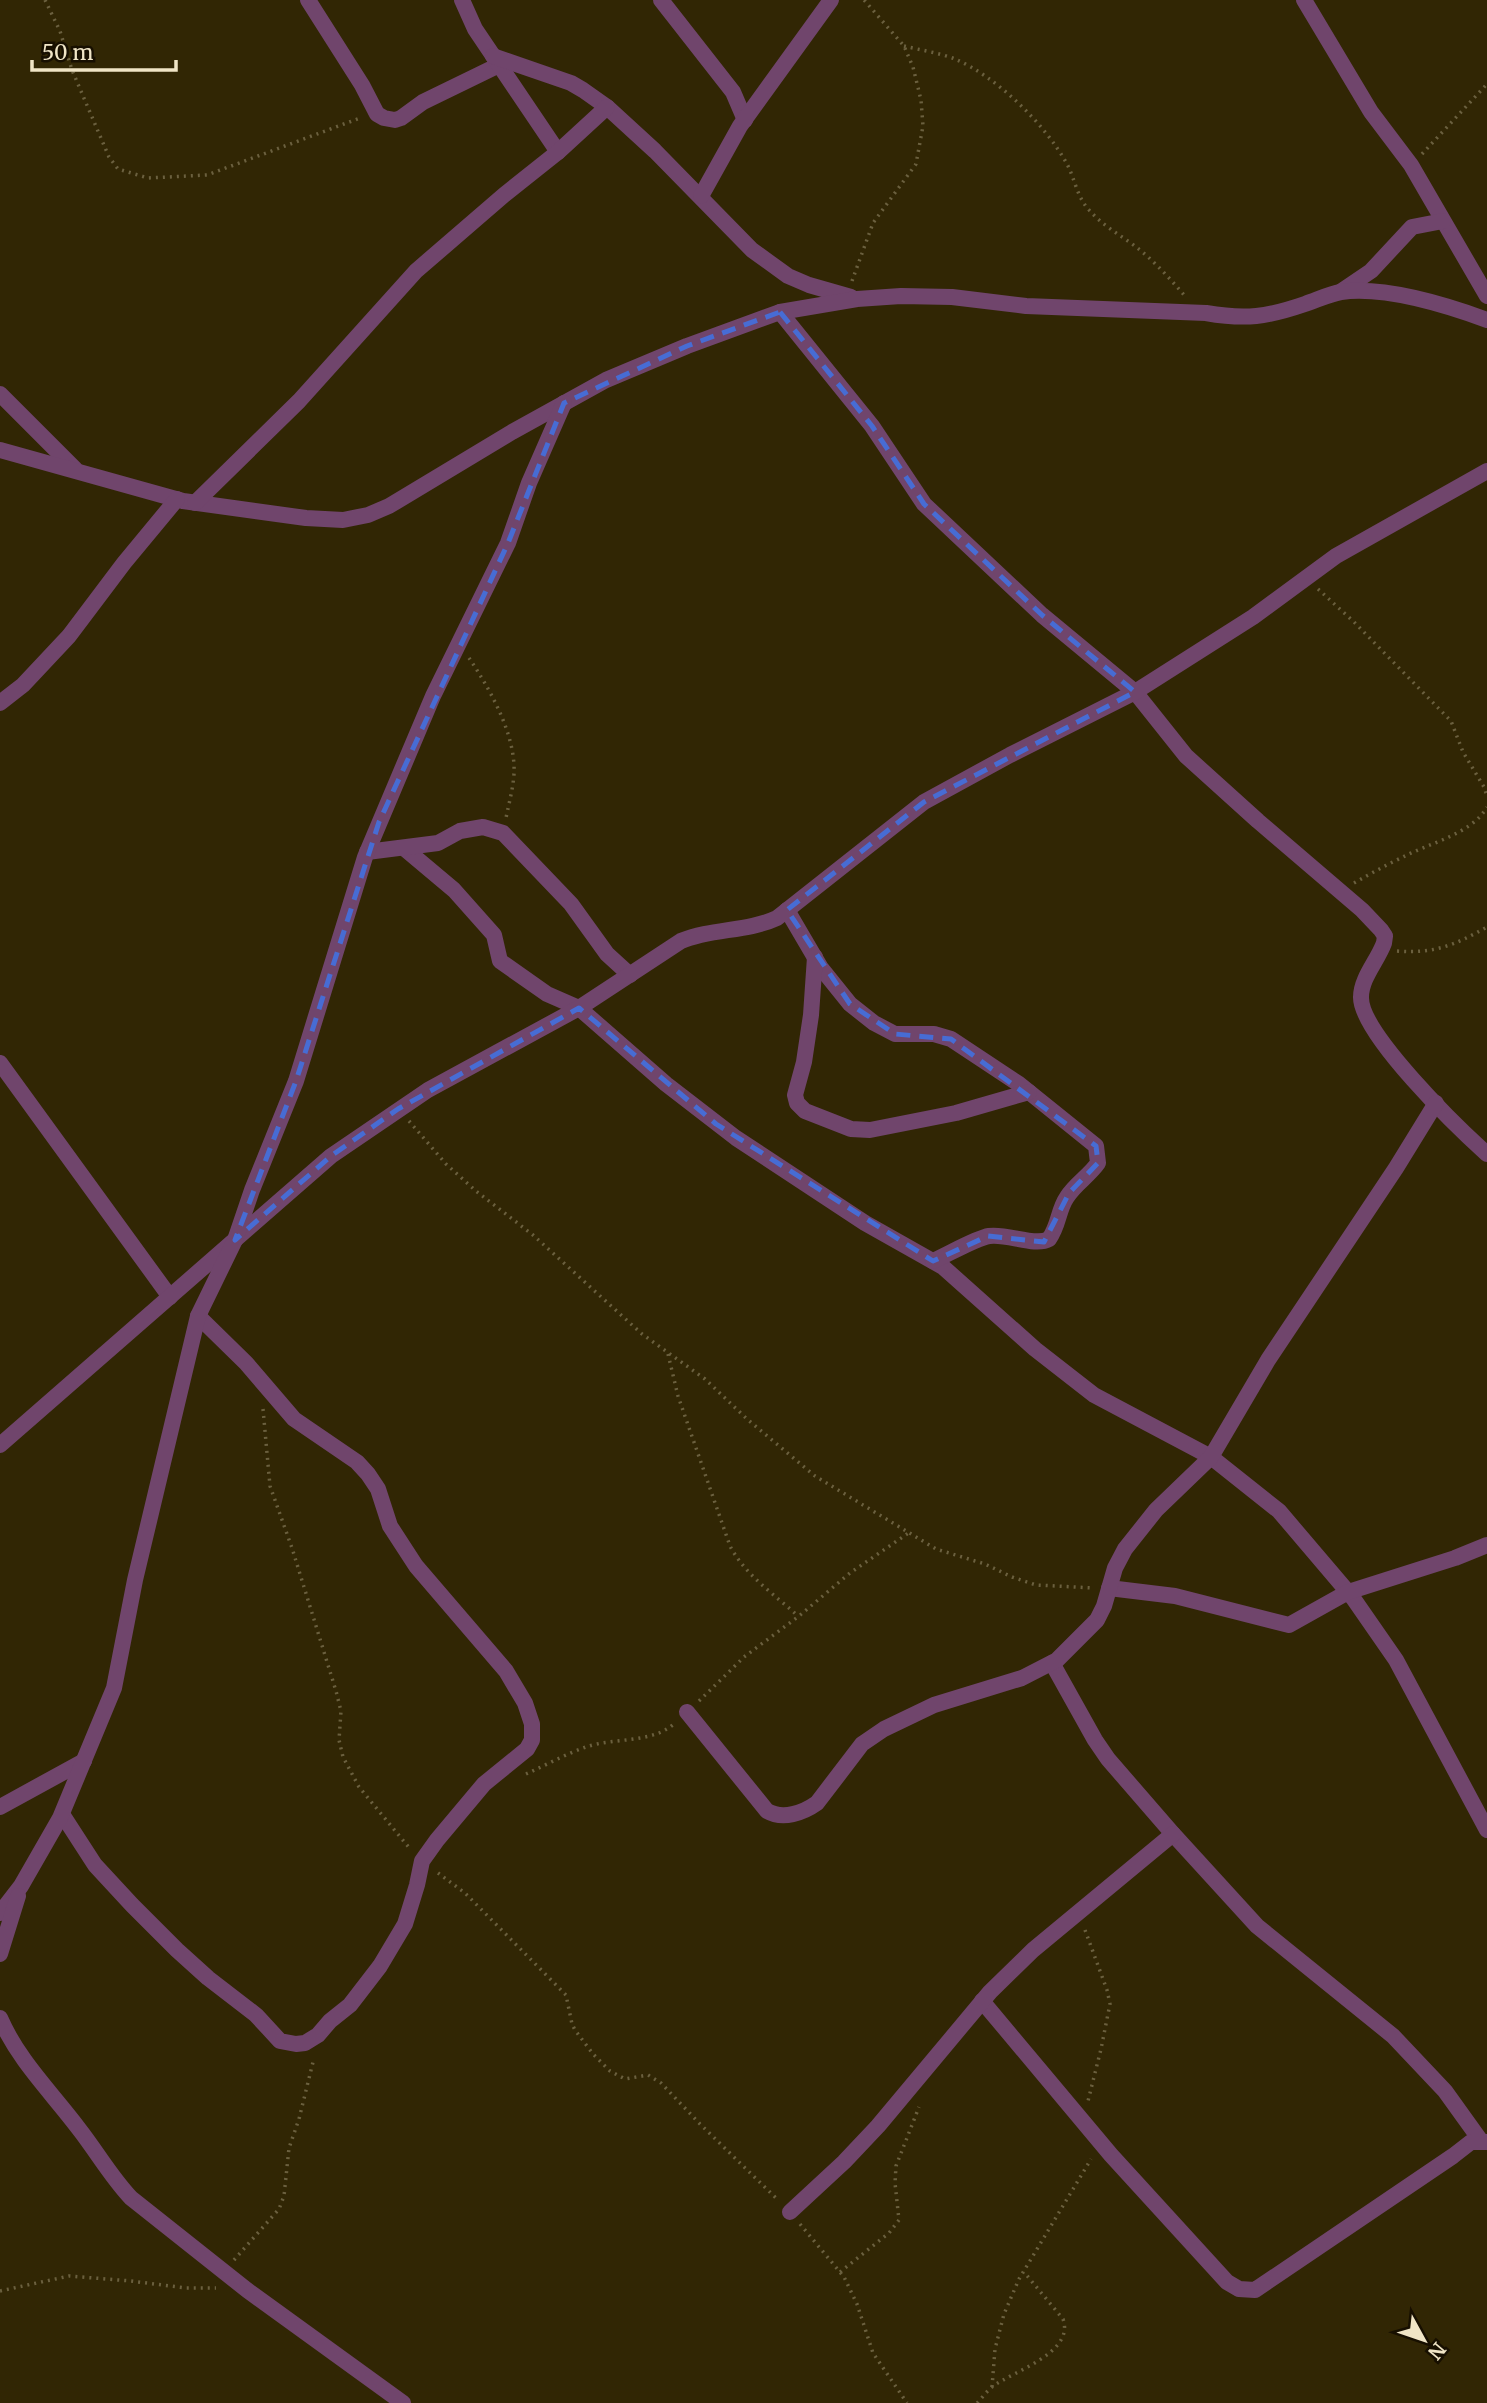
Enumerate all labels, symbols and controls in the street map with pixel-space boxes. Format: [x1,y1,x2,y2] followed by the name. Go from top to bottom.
[32,28,175,72] scale bar
[42,39,93,66] text: 50 m
[1389,2305,1459,2375] north arrow
[1423,2337,1451,2364] text: N

